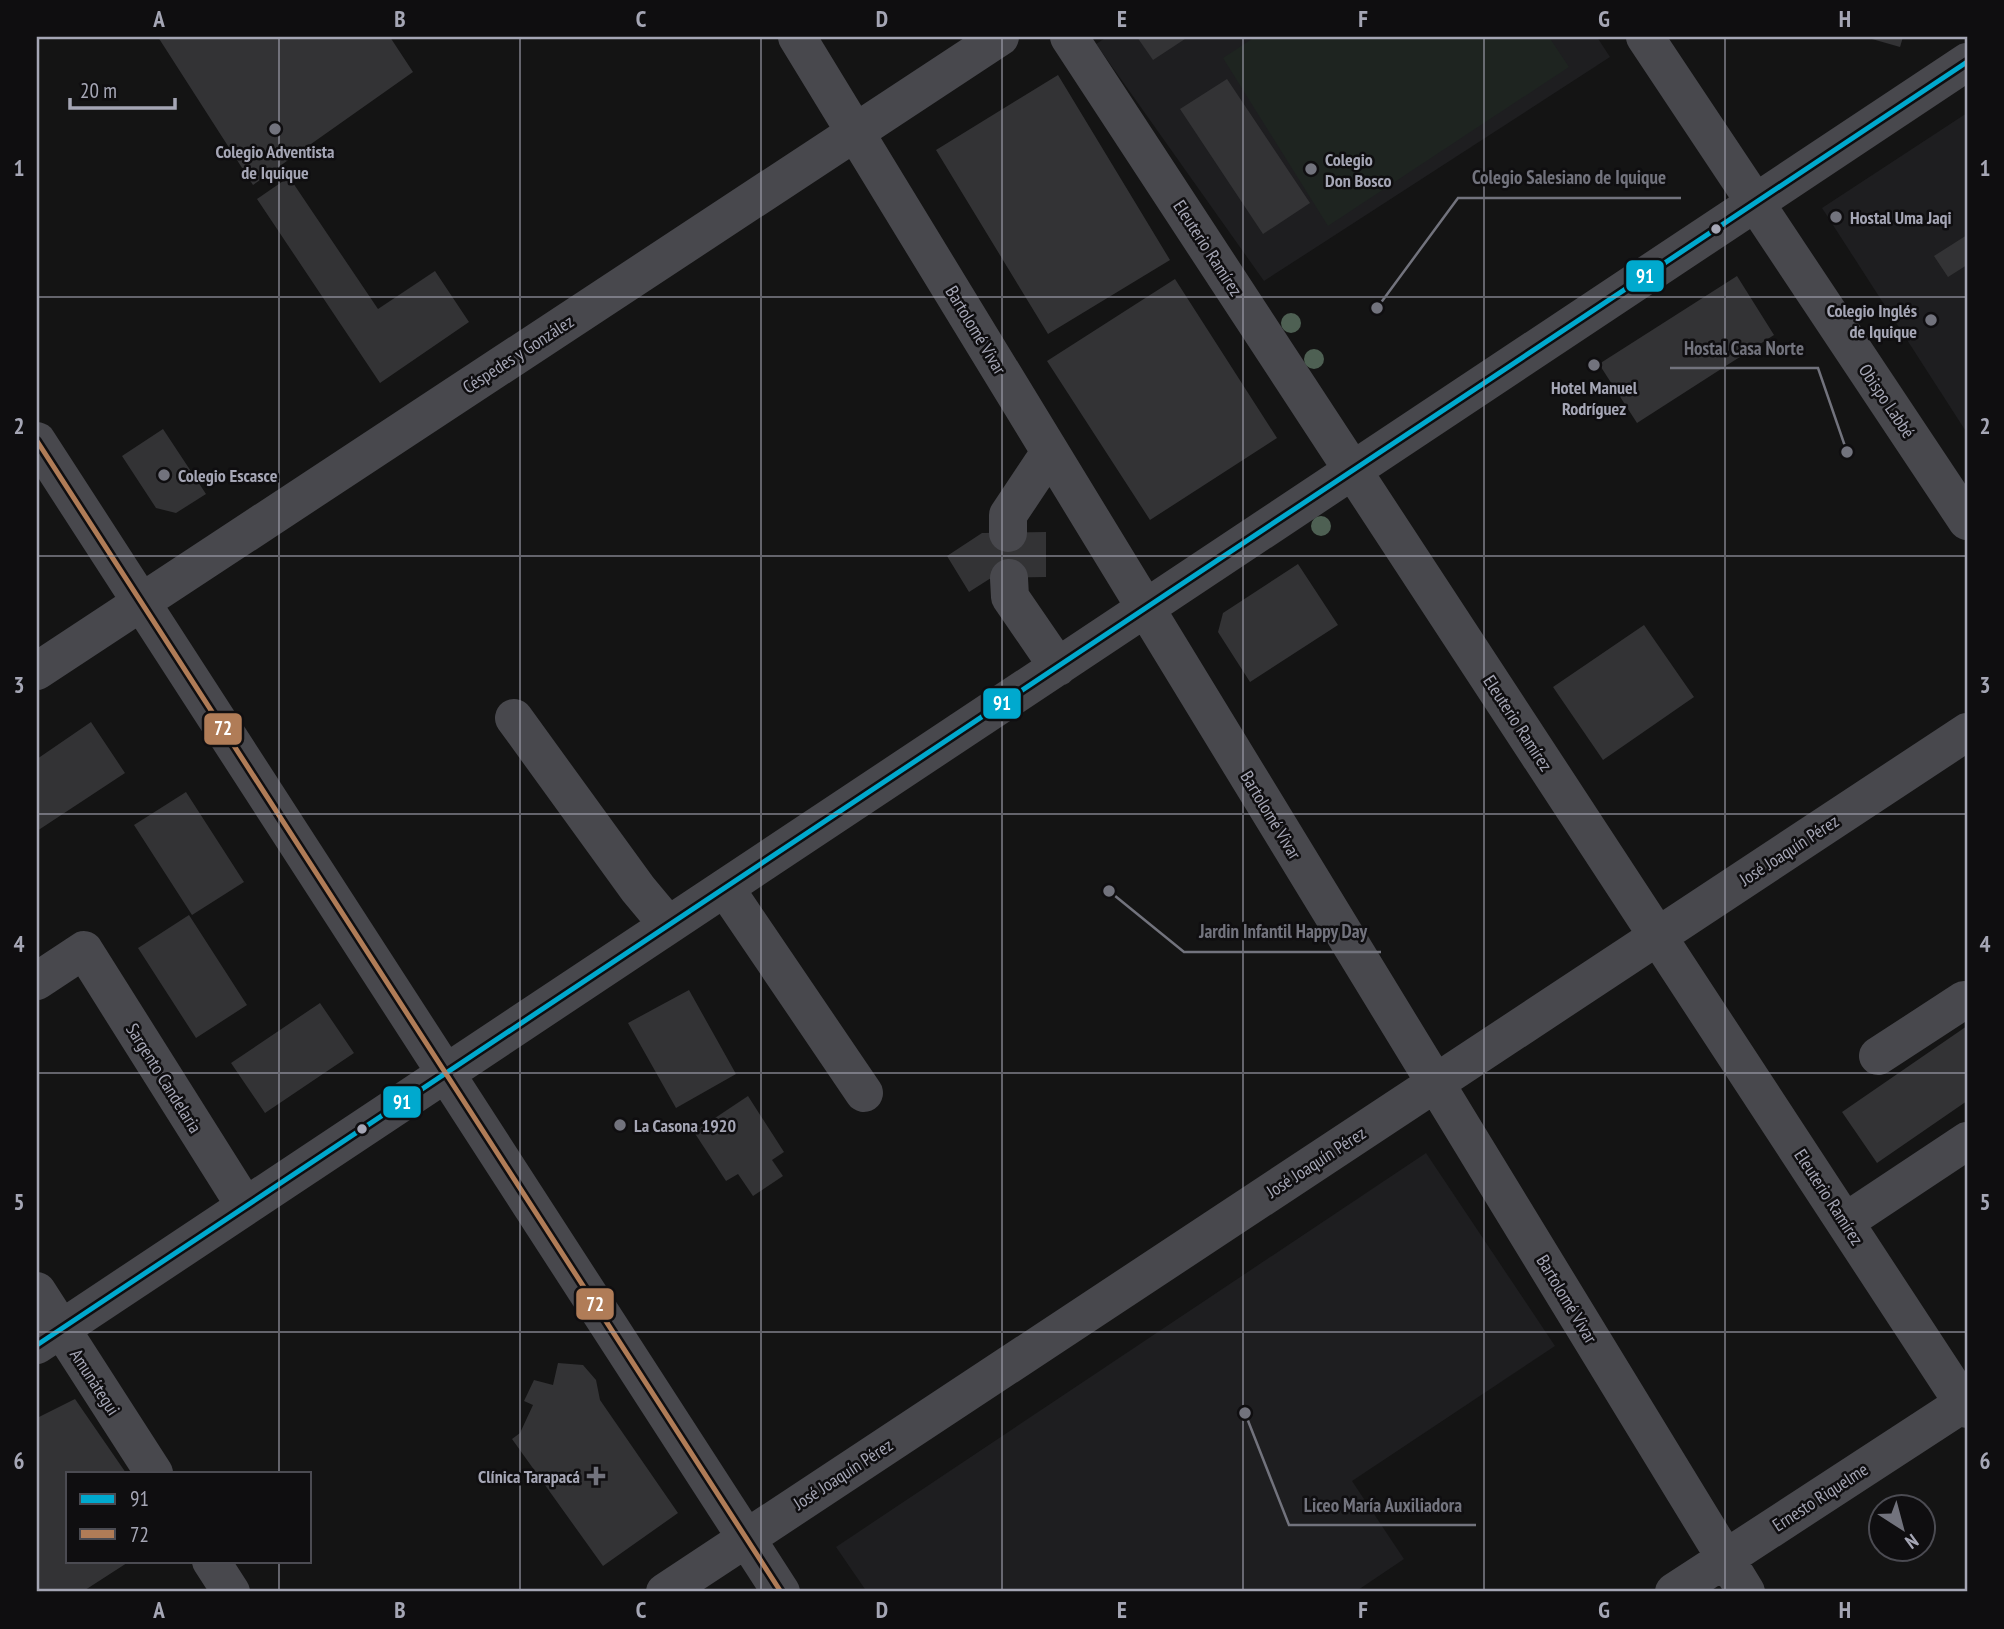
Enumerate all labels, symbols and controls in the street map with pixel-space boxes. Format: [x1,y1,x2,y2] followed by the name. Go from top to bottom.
[152,4,165,33] text: A
[394,4,406,33] text: B
[636,4,647,33] text: C
[876,4,888,33] text: D
[1117,4,1127,33] text: E
[1358,4,1368,33] text: F
[1598,4,1610,33] text: G
[1839,4,1851,33] text: H
[70,66,175,110] scale bar
[80,77,117,104] text: 20 m
[267,121,283,137] marker: Colegio Adventista de Iquique
[215,140,335,184] place label: Colegio Adventista de Iquique
[1325,148,1392,192] place label: Colegio Don Bosco
[14,153,25,182] text: 1
[1980,153,1991,182] text: 1
[1458,158,1681,198] callout: Colegio Salesiano de Iquique
[1303,161,1319,177] marker: Colegio Don Bosco
[1472,165,1666,189] text: Colegio Salesiano de Iquique
[1168,196,1248,300] street label: Eleuterio Ramírez
[1850,206,1952,229] place label: Hostal Uma Jaqi
[1828,209,1844,225] marker: Hostal Uma Jaqi
[1709,222,1723,236] unlabelled marker
[1625,259,1665,293] line badge: 91
[1636,264,1654,288] text: 91
[941,281,1012,379] street label: Bartolomé Vivar
[1827,299,1917,343] place label: Colegio Inglés de Iquique
[458,310,578,398] street label: Céspedes y González
[1923,312,1939,328] marker: Colegio Inglés de Iquique
[1670,328,1818,368] callout: Hostal Casa Norte
[1684,336,1804,360] text: Hostal Casa Norte
[1586,357,1602,373] marker: Hotel Manuel Rodríguez
[1854,360,1920,442] street label: Obispo Labbé
[1551,376,1638,420] place label: Hotel Manuel Rodríguez
[14,411,25,440] text: 2
[1980,411,1991,440] text: 2
[178,464,278,487] place label: Colegio Escasce
[156,467,172,483] marker: Colegio Escasce
[14,670,25,699] text: 3
[1980,670,1991,699] text: 3
[1478,671,1558,775] street label: Eleuterio Ramírez
[982,687,1022,720] line badge: 91
[993,691,1011,715] text: 91
[203,712,243,746] line badge: 72
[214,716,232,740] text: 72
[1236,766,1307,864] street label: Bartolomé Vivar
[1734,809,1843,891] street label: José Joaquín Pérez
[1184,912,1381,952] callout: Jardin Infantil Happy Day
[1198,919,1367,943] text: Jardin Infantil Happy Day
[14,929,25,958] text: 4
[1980,929,1991,958] text: 4
[121,1019,207,1137] street label: Sargento Candelaria
[382,1085,422,1119] line badge: 91
[393,1090,411,1114] text: 91
[634,1114,736,1137] place label: La Casona 1920
[612,1117,628,1133] marker: La Casona 1920
[1261,1121,1370,1203] street label: José Joaquín Pérez
[355,1122,369,1136] unlabelled marker
[1789,1145,1869,1249] street label: Eleuterio Ramírez
[14,1187,25,1216] text: 5
[1980,1187,1991,1216] text: 5
[1532,1250,1603,1348] street label: Bartolomé Vivar
[575,1287,615,1321] line badge: 72
[586,1292,604,1316] text: 72
[65,1344,125,1420] street label: Amunátegui
[788,1433,897,1515] street label: José Joaquín Pérez
[14,1446,25,1475] text: 6
[1980,1446,1991,1475] text: 6
[1768,1458,1872,1536] street label: Ernesto Riquelme
[478,1465,580,1488] place label: Clínica Tarapacá
[586,1466,606,1486] marker: Clínica Tarapacá
[66,1472,312,1562] legend
[130,1485,149,1512] text: 91
[1289,1485,1476,1525] callout: Liceo María Auxiliadora
[1868,1492,1938,1562] north arrow
[1304,1493,1462,1517] text: Liceo María Auxiliadora
[130,1521,149,1548] text: 72
[1901,1529,1923,1554] text: N
[152,1595,165,1624] text: A
[394,1595,406,1624] text: B
[636,1595,647,1624] text: C
[876,1595,888,1624] text: D
[1117,1595,1127,1624] text: E
[1358,1595,1368,1624] text: F
[1598,1595,1610,1624] text: G
[1839,1595,1851,1624] text: H

